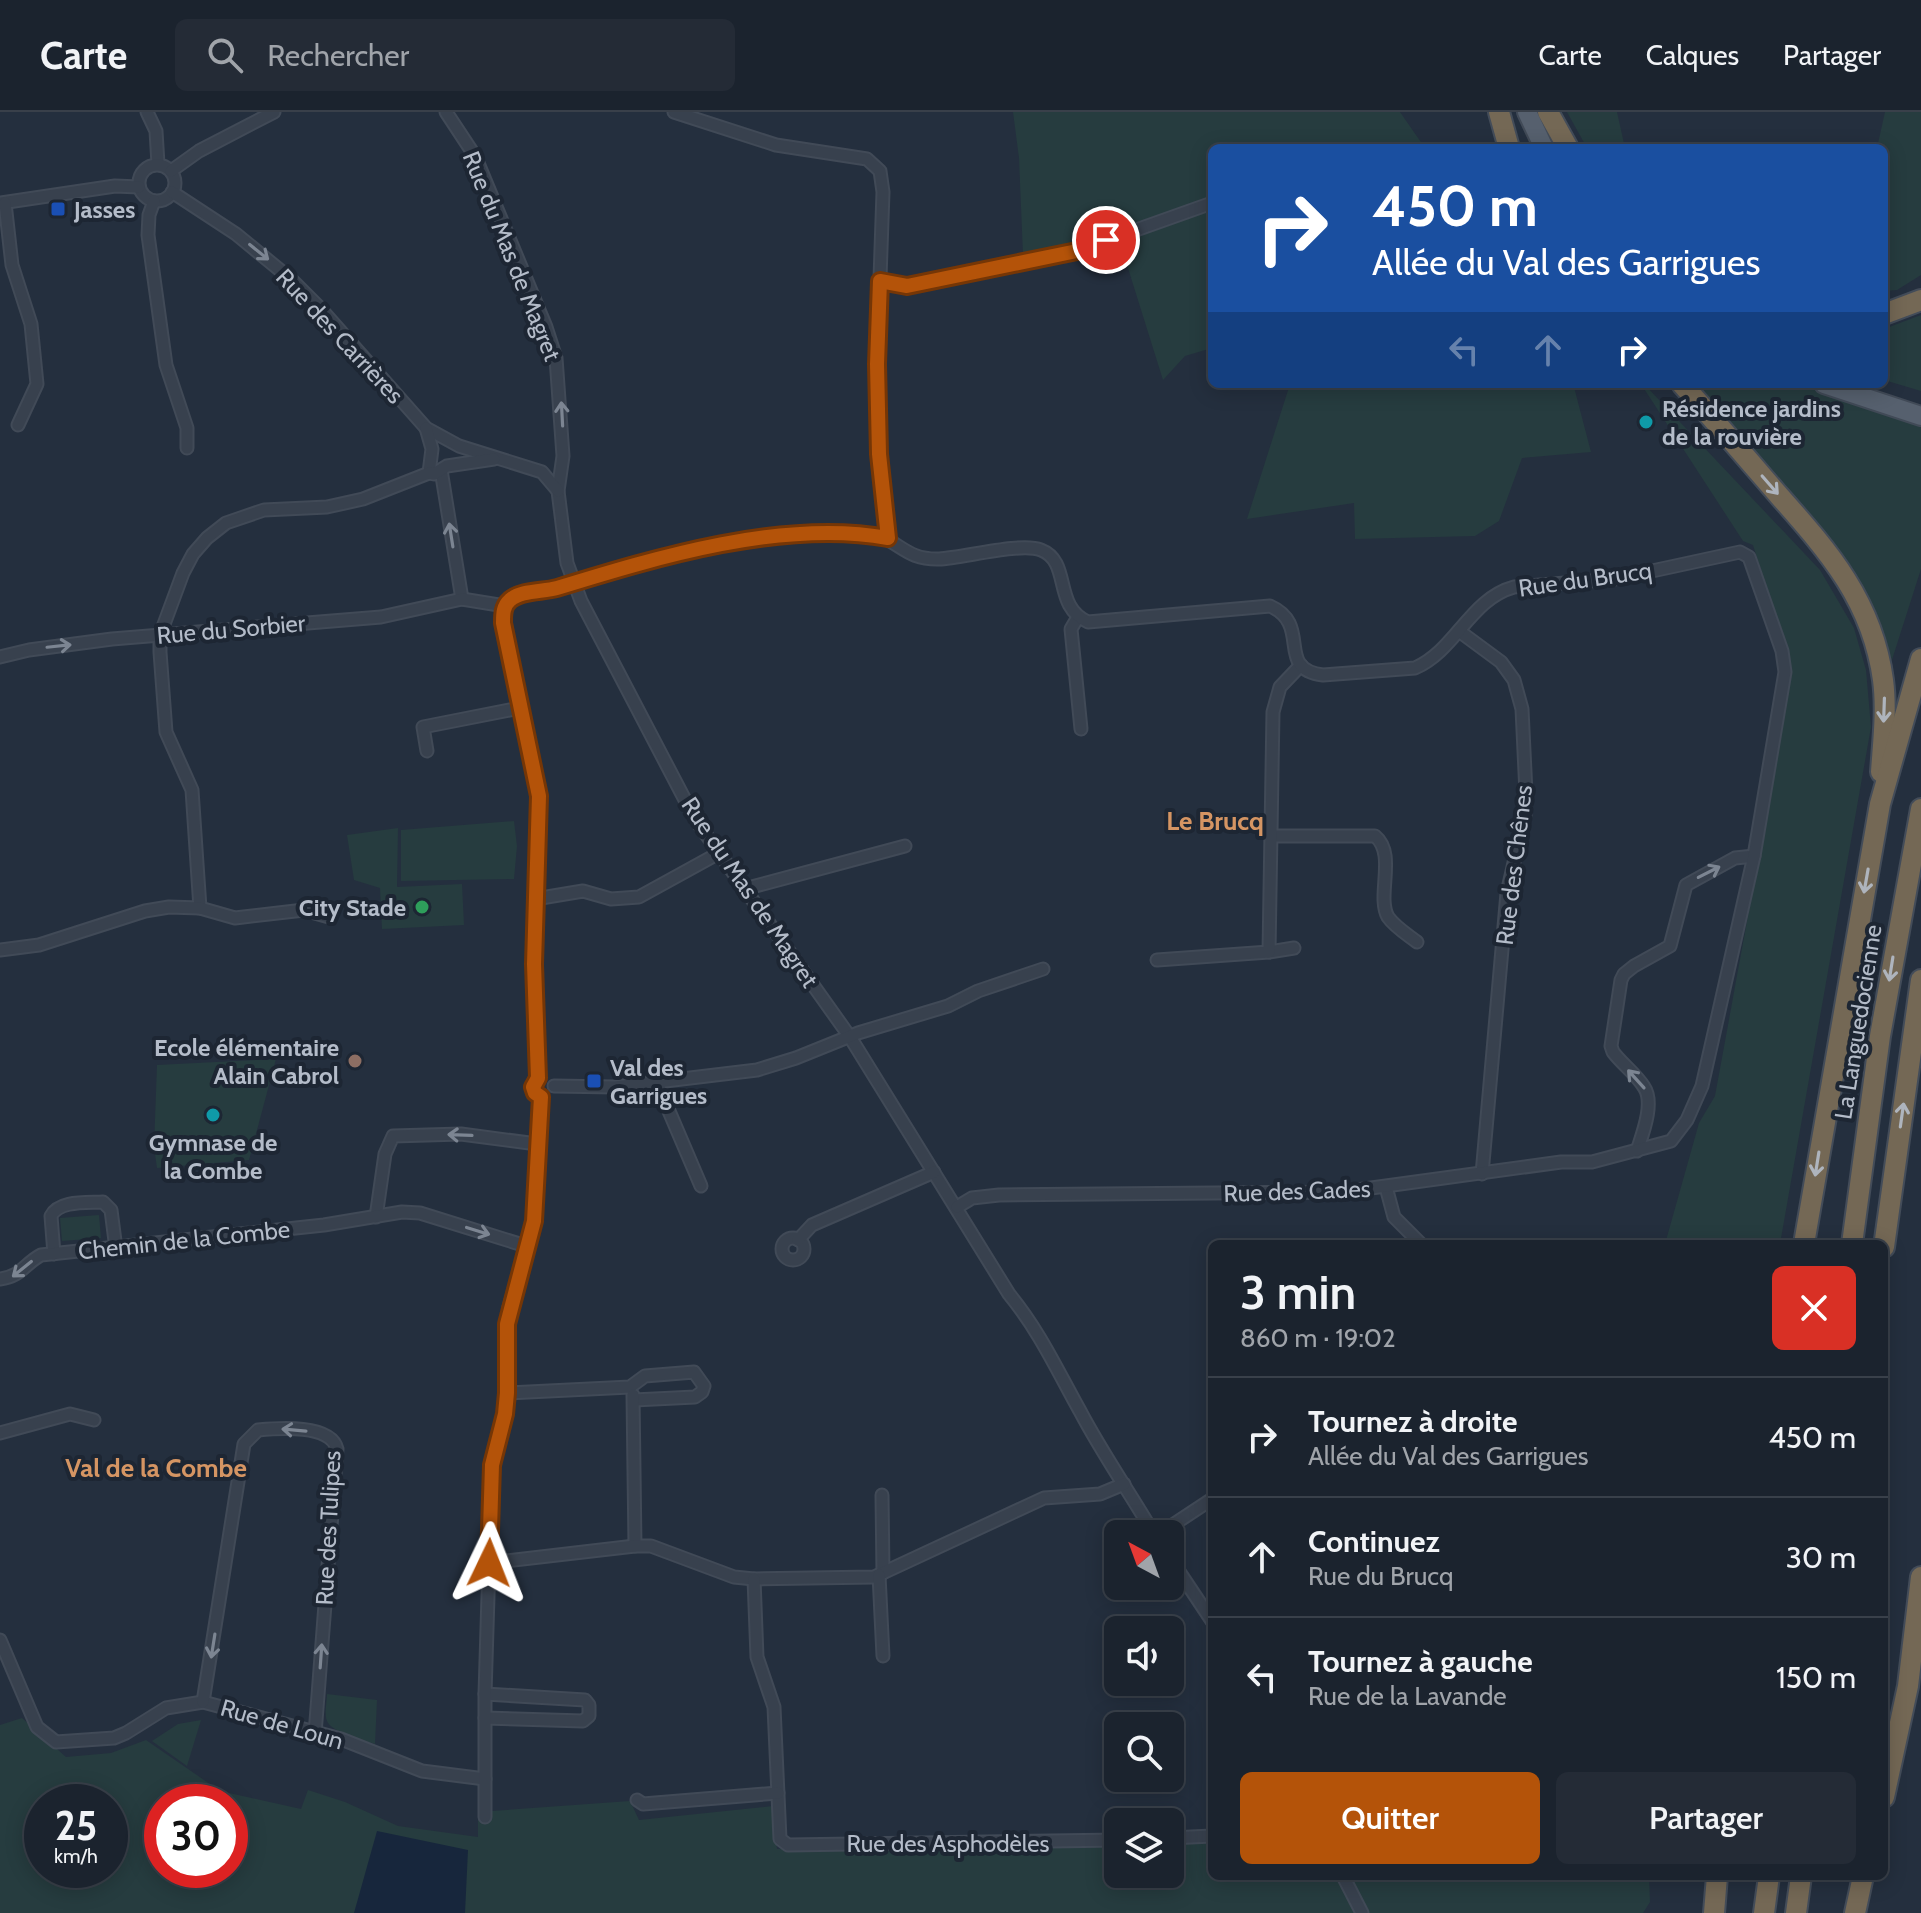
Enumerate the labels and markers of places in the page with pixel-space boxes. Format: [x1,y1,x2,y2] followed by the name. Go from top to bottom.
[73,195,135,224] place label: Jasses
[49,200,67,218] marker: Jasses
[1072,206,1140,274] pin
[1662,394,1841,451] place label: Résidence jardins de la rouvière
[1637,413,1655,431] marker: Résidence jardins de la rouvière
[299,893,406,922] place label: City Stade
[413,898,431,916] marker: City Stade
[154,1033,339,1090] place label: Ecole élémentaire Alain Cabrol
[346,1052,364,1070] marker: Ecole élémentaire Alain Cabrol
[610,1053,707,1110] place label: Val des Garrigues
[585,1072,603,1090] marker: Val des Garrigues
[204,1106,222,1124] marker: Gymnase de la Combe
[149,1128,277,1185] place label: Gymnase de la Combe

